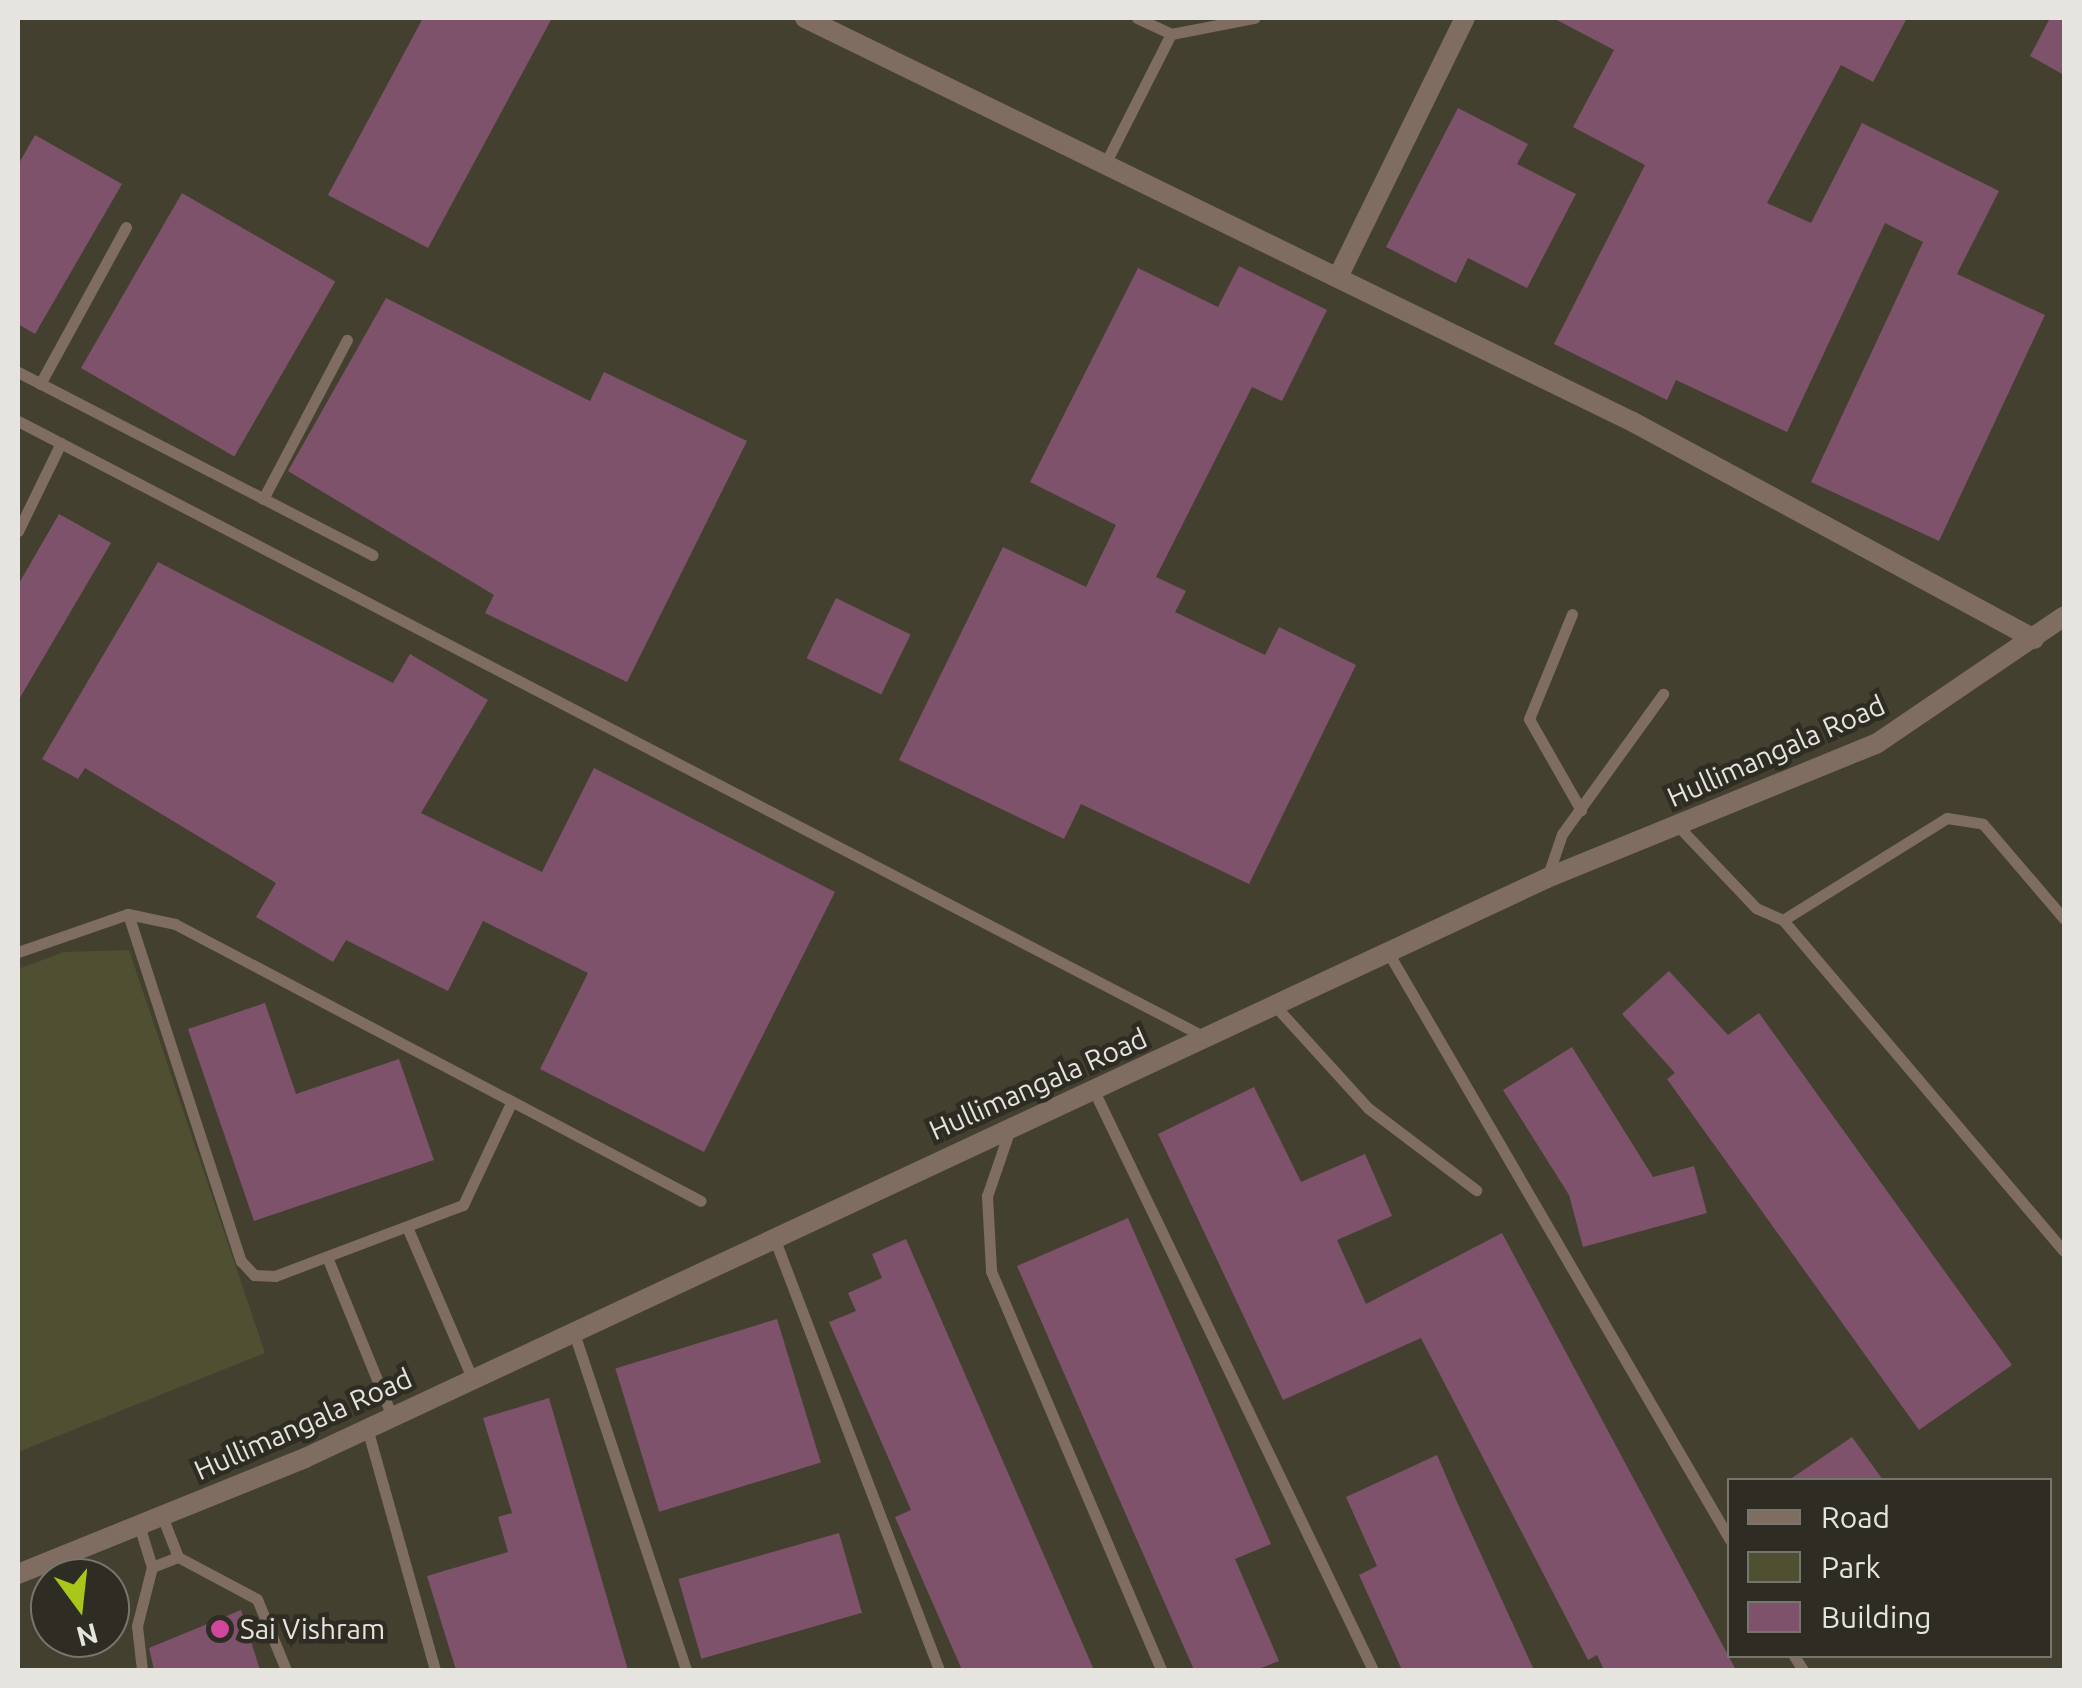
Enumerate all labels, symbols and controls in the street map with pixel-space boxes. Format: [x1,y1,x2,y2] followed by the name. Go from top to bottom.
[1662,688,1890,814] street label: Hullimangala Road
[924,1021,1152,1147] street label: Hullimangala Road
[189,1361,417,1487] street label: Hullimangala Road
[1727,1478,2052,1658] legend
[1821,1500,1890,1534] text: Road
[1821,1550,1881,1584] text: Park
[30,1558,130,1658] north arrow
[1821,1600,1932,1634] text: Building
[240,1612,385,1646] place label: Sai Vishram
[73,1618,101,1653] text: N
[209,1618,231,1640] marker: Sai Vishram

